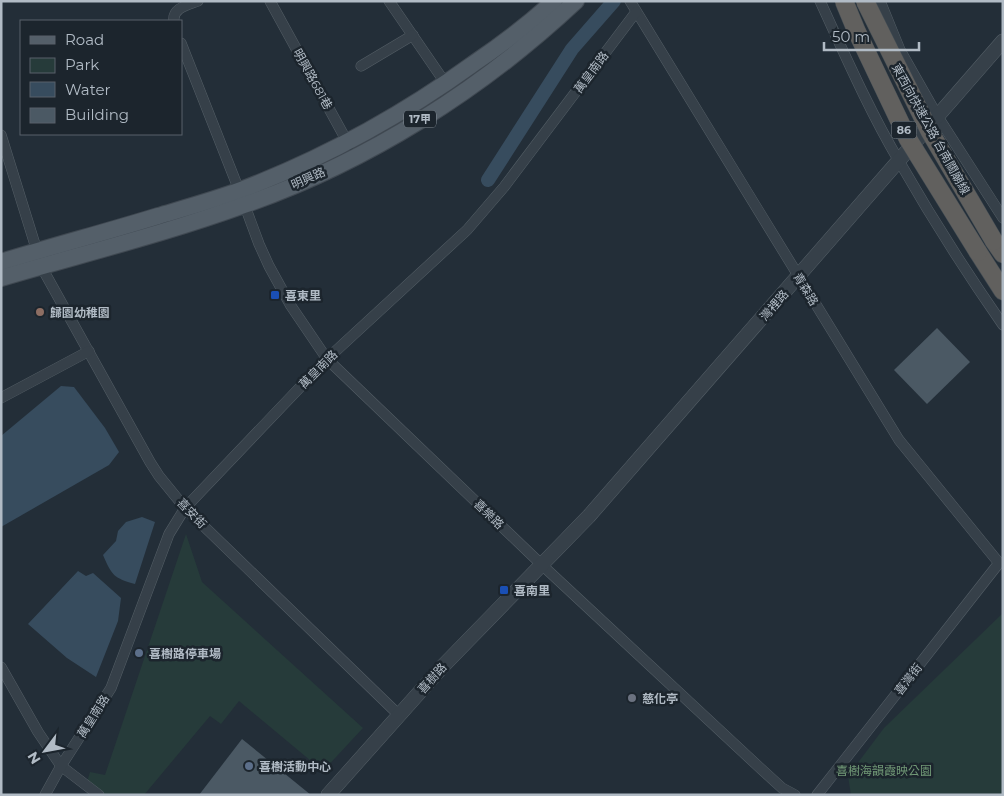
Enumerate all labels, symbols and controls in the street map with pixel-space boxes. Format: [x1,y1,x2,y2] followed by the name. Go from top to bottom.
[20,20,182,135] legend
[824,20,919,52] scale bar
[832,27,870,46] text: 50 m
[65,30,104,49] text: Road
[290,46,336,112] street label: 明興路681巷
[571,48,611,96] street label: 萬皇南路
[65,55,99,74] text: Park
[889,61,973,197] street label: 東西向快速公路 台南關廟線
[65,80,111,99] text: Water
[65,105,129,124] text: Building
[404,110,436,128] road number: 17甲
[892,122,916,138] road number: 86
[288,164,328,192] street label: 明興路
[790,270,822,308] street label: 青森路
[757,286,791,324] street label: 灣裡路
[285,288,321,303] place label: 喜東里
[269,289,281,301] marker: 喜東里
[50,305,110,320] place label: 歸園幼稚園
[34,306,46,318] marker: 歸園幼稚園
[296,347,340,391] street label: 萬皇南路
[174,495,210,531] street label: 喜安街
[471,496,507,532] street label: 喜樂路
[514,583,550,598] place label: 喜南里
[498,584,510,596] marker: 喜南里
[149,646,221,661] place label: 喜樹路停車場
[133,647,145,659] marker: 喜樹路停車場
[414,660,450,696] street label: 喜樹路
[891,660,925,698] street label: 喜灣街
[642,691,678,706] place label: 慈化亭
[74,692,112,740] street label: 萬皇南路
[626,692,638,704] marker: 慈化亭
[20,726,70,776] north arrow
[23,748,45,767] text: N
[259,759,331,774] place label: 喜樹活動中心
[243,760,255,772] marker: 喜樹活動中心
[836,763,932,778] park label: 喜樹海韻霞映公園

